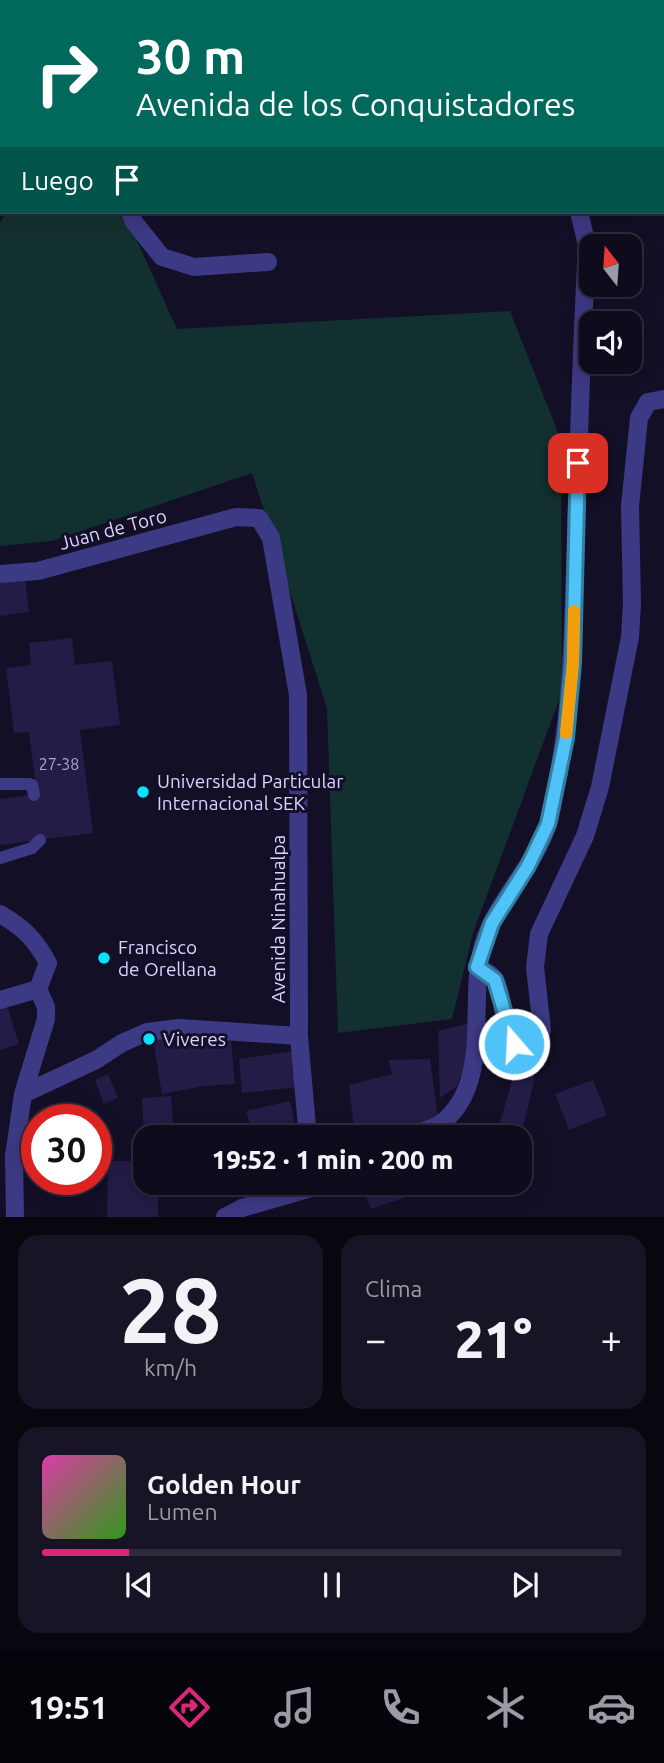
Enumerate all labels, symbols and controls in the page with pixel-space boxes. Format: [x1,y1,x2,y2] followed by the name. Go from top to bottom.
[21,28,112,119] icon: right
[136,28,245,83] text: 30 m
[136,86,575,122] text: Avenida de los Conquistadores
[108,161,146,199] icon: arrive
[21,166,94,195] text: Luego
[579,234,642,298] north arrow
[579,234,642,374] map controls
[579,311,642,374] button: sound
[548,433,608,493] pin
[559,444,597,482] icon: arrive
[57,504,169,554] street label: Juan de Toro
[39,755,79,773] house number: 27-38
[157,770,343,814] place label: Universidad Particular Internacional SEK
[135,784,151,800] marker: Universidad Particular Internacional SEK
[267,835,289,1003] street label: Avenida Ninahualpa
[118,936,217,980] place label: Francisco de Orellana
[96,950,112,966] marker: Francisco de Orellana
[477,1007,551,1081] position arrow
[163,1028,226,1050] place label: Viveres
[141,1031,157,1047] marker: Viveres
[21,1104,112,1195] speed limit sign: 30
[212,1145,453,1174] text: 19:52 · 1 min · 200 m
[119,1258,222,1360] text: 28
[365,1276,422,1301] text: Clima
[455,1310,532,1368] text: 21°
[365,1318,386,1360] text: −
[601,1318,622,1360] text: +
[144,1355,197,1380] text: km/h
[147,1470,301,1499] text: Golden Hour
[147,1499,218,1524] text: Lumen
[120,1566,158,1604] icon: previous
[313,1566,351,1604] icon: pause
[506,1566,544,1604] icon: next
[165,1683,214,1732] icon: directions
[270,1683,319,1732] icon: music
[376,1683,425,1732] icon: phone
[481,1683,530,1732] icon: climate
[587,1683,636,1732] icon: car
[28,1689,108,1725] text: 19:51

